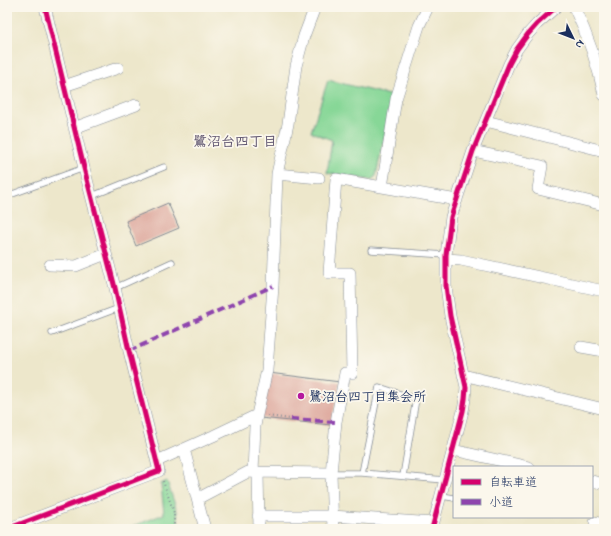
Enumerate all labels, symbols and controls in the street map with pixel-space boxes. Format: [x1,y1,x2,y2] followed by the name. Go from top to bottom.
[553,18,593,58] north arrow
[571,36,588,52] text: N
[193,132,277,153] district label: 鷺沼台四丁目
[309,388,426,407] place label: 鷺沼台四丁目集会所
[296,391,306,401] marker: 鷺沼台四丁目集会所
[453,466,593,518] legend
[489,474,537,492] text: 自転車道
[489,494,513,512] text: 小道

